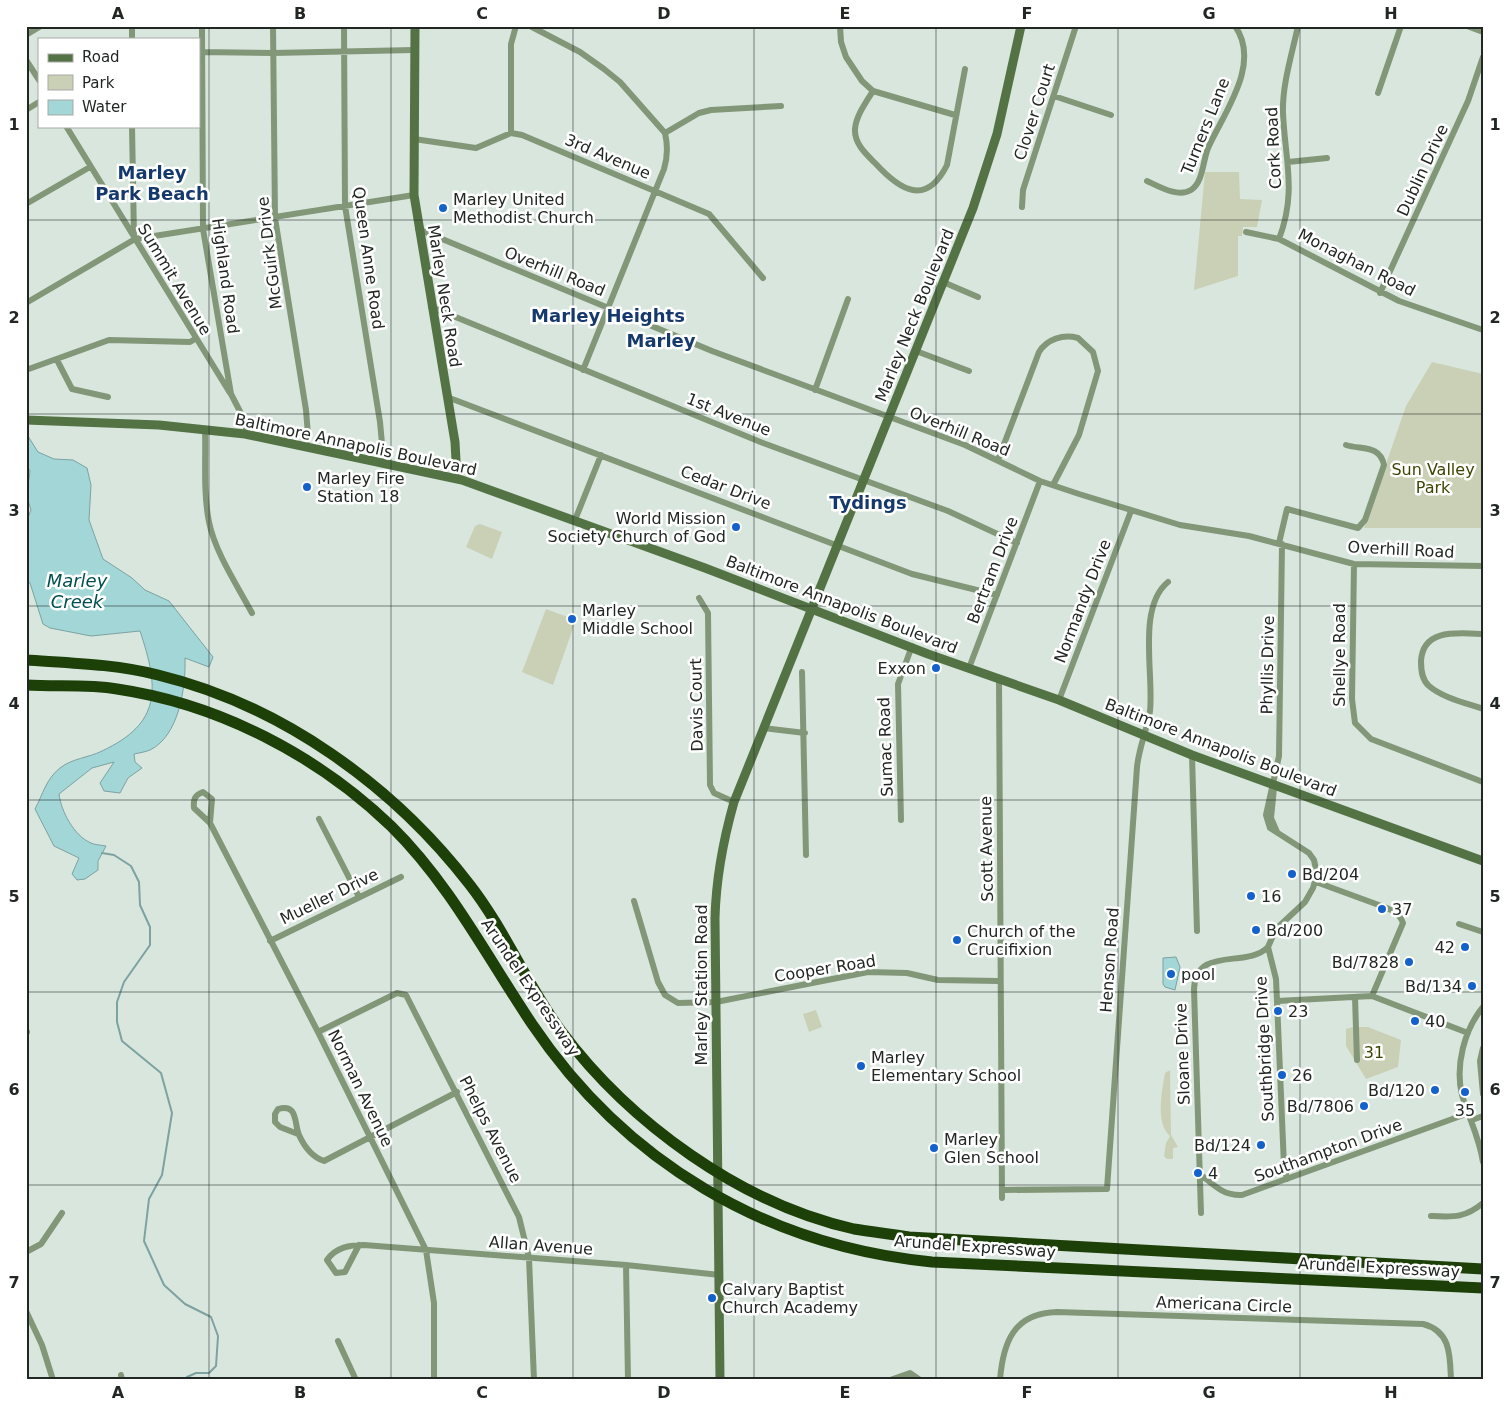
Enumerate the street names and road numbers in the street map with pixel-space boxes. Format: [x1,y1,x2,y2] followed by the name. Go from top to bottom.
[1010,62,1059,163] street label: Clover Court
[1177,75,1233,178] street label: Turners Lane
[1262,107,1285,189] street label: Cork Road
[1393,121,1452,219] street label: Dublin Drive
[562,130,653,183] street label: 3rd Avenue
[349,185,388,331] street label: Queen Anne Road
[253,196,286,310] street label: McGuirk Drive
[208,217,243,335] street label: Highland Road
[134,220,215,338] street label: Summit Avenue
[424,223,465,369] street label: Marley Neck Road
[1295,225,1419,300] street label: Monaghan Road
[871,226,958,404] street label: Marley Neck Boulevard
[502,243,608,300] street label: Overhill Road
[684,389,774,440] street label: 1st Avenue
[907,403,1013,460] street label: Overhill Road
[233,410,479,479] street label: Baltimore Annapolis Boulevard
[678,462,774,513] street label: Cedar Drive
[963,514,1022,627] street label: Bertram Drive
[1050,537,1115,666] street label: Normandy Drive
[1347,537,1455,562] street label: Overhill Road
[723,551,960,658] street label: Baltimore Annapolis Boulevard
[1330,603,1349,707] street label: Shellye Road
[1257,616,1278,715] street label: Phyllis Drive
[686,658,707,752] street label: Davis Court
[1102,694,1339,801] street label: Baltimore Annapolis Boulevard
[874,697,897,797] street label: Sumac Road
[976,796,997,902] street label: Scott Avenue
[277,864,381,928] street label: Mueller Drive
[692,904,711,1066] street label: Marley Station Road
[1096,907,1123,1013] street label: Henson Road
[477,915,584,1060] street label: Arundel Expressway
[773,951,877,986] street label: Cooper Road
[1251,976,1278,1122] street label: Southbridge Drive
[1171,1003,1194,1105] street label: Sloane Drive
[324,1026,397,1150] street label: Norman Avenue
[456,1073,526,1186] street label: Phelps Avenue
[1252,1115,1405,1186] street label: Southampton Drive
[893,1231,1057,1262] street label: Arundel Expressway
[488,1232,594,1259] street label: Allan Avenue
[1298,1254,1460,1281] street label: Arundel Expressway
[1156,1293,1292,1316] street label: Americana Circle

